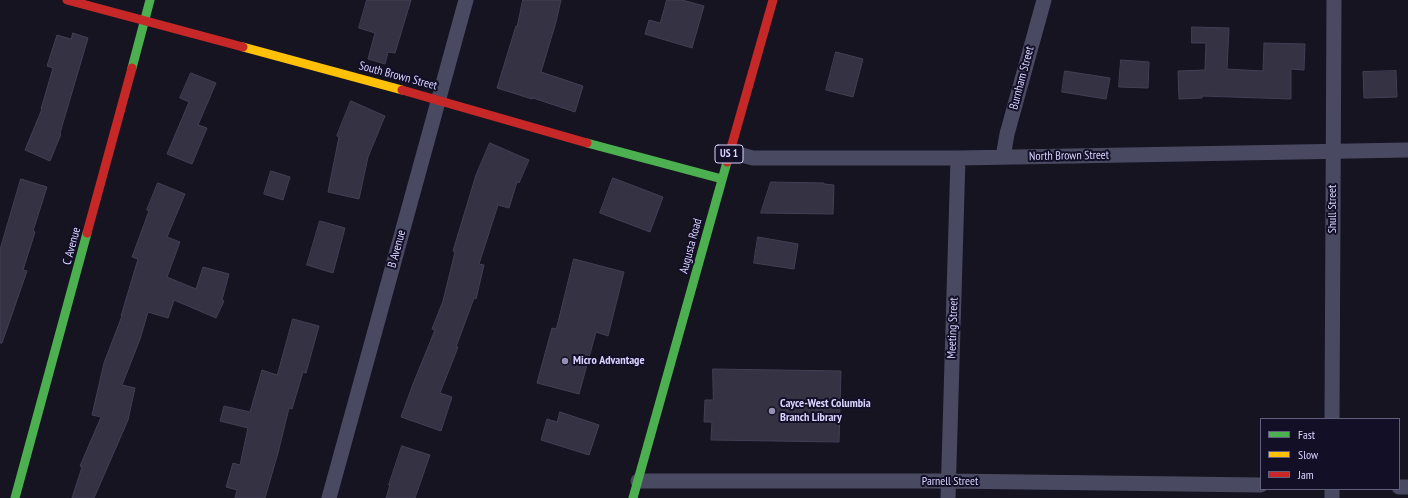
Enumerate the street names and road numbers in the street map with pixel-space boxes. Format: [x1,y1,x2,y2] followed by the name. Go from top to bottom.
[1007,45,1037,111] street label: Burnham Street
[357,59,439,93] street label: South Brown Street
[715,145,743,163] road number: US 1
[1029,148,1109,164] street label: North Brown Street
[1326,185,1340,233] street label: Shull Street
[677,217,705,275] street label: Augusta Road
[60,226,84,266] street label: C Avenue
[385,229,409,269] street label: B Avenue
[945,297,961,359] street label: Meeting Street
[922,475,978,489] street label: Parnell Street

